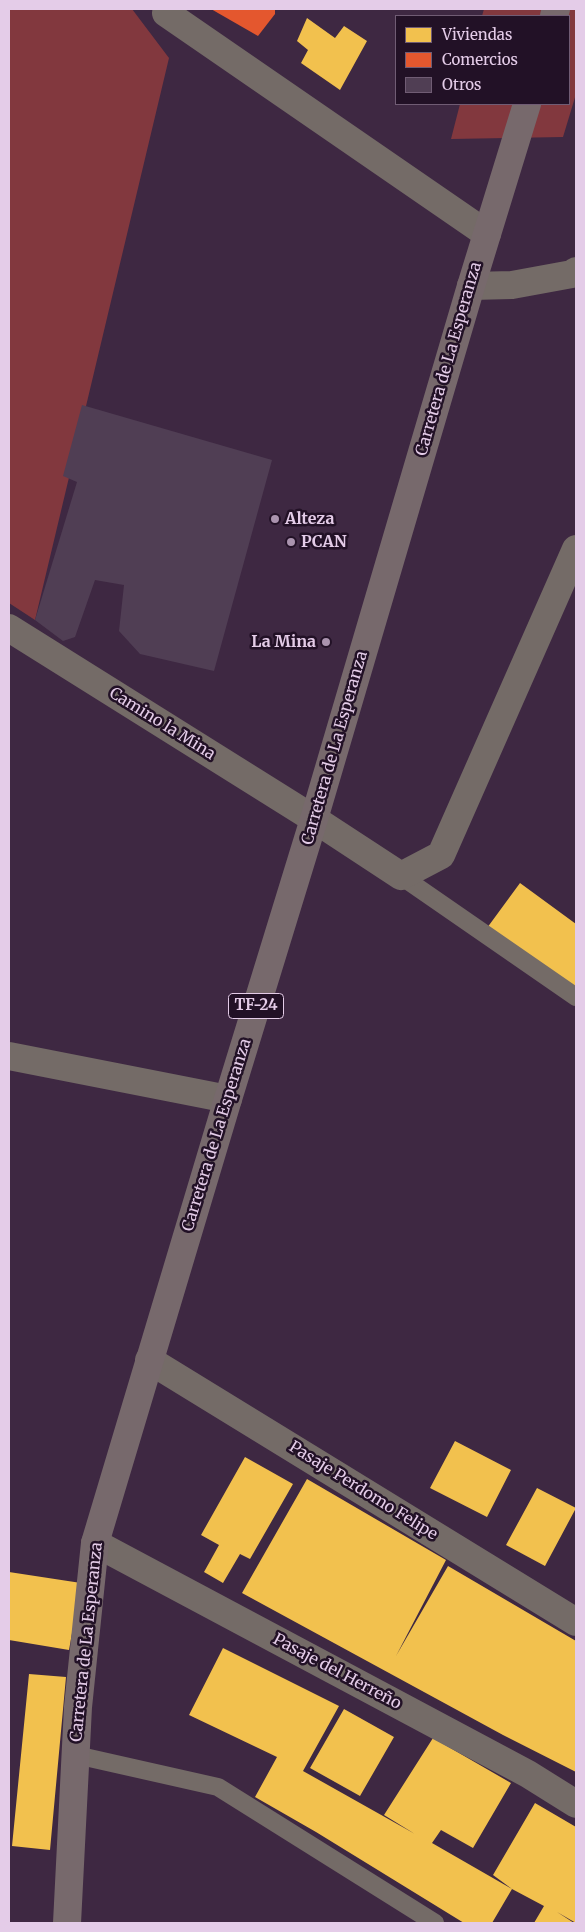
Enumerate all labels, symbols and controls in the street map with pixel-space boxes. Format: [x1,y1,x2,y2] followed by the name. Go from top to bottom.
[395,15,570,105] legend
[442,25,512,44] text: Viviendas
[442,50,518,69] text: Comercios
[442,75,481,94] text: Otros
[412,260,486,458] street label: Carretera de La Esperanza
[285,509,334,529] place label: Alteza
[269,513,281,525] marker: Alteza
[301,532,347,552] place label: PCAN
[285,536,297,548] marker: PCAN
[251,632,316,652] place label: La Mina
[320,636,332,648] marker: La Mina
[298,649,372,847] street label: Carretera de La Esperanza
[105,684,219,764] street label: Camino la Mina
[228,994,284,1018] road number: TF-24
[179,1036,255,1234] street label: Carretera de La Esperanza
[285,1437,441,1545] street label: Pasaje Perdomo Felipe
[67,1541,107,1743] street label: Carretera de La Esperanza
[270,1630,404,1714] street label: Pasaje del Herreño

